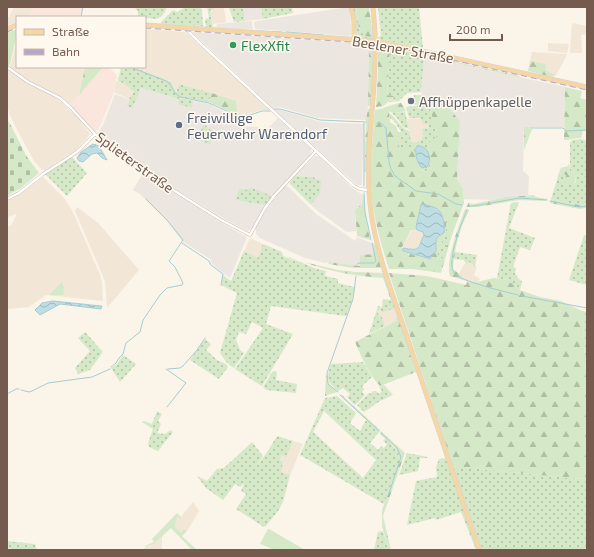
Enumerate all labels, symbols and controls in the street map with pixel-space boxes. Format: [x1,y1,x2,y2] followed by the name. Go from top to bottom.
[16,16,146,68] legend
[450,16,502,42] scale bar
[456,22,490,36] text: 200 m
[52,24,89,38] text: Straße
[351,32,455,66] street label: Beelener Straße
[241,37,290,54] place label: FlexXfit
[228,40,238,50] marker: FlexXfit
[52,44,80,58] text: Bahn
[419,93,532,110] place label: Affhüppenkapelle
[406,96,416,106] marker: Affhüppenkapelle
[187,109,328,142] place label: Freiwillige Feuerwehr Warendorf
[174,120,184,130] marker: Freiwillige Feuerwehr Warendorf
[93,128,177,196] street label: Splieterstraße

